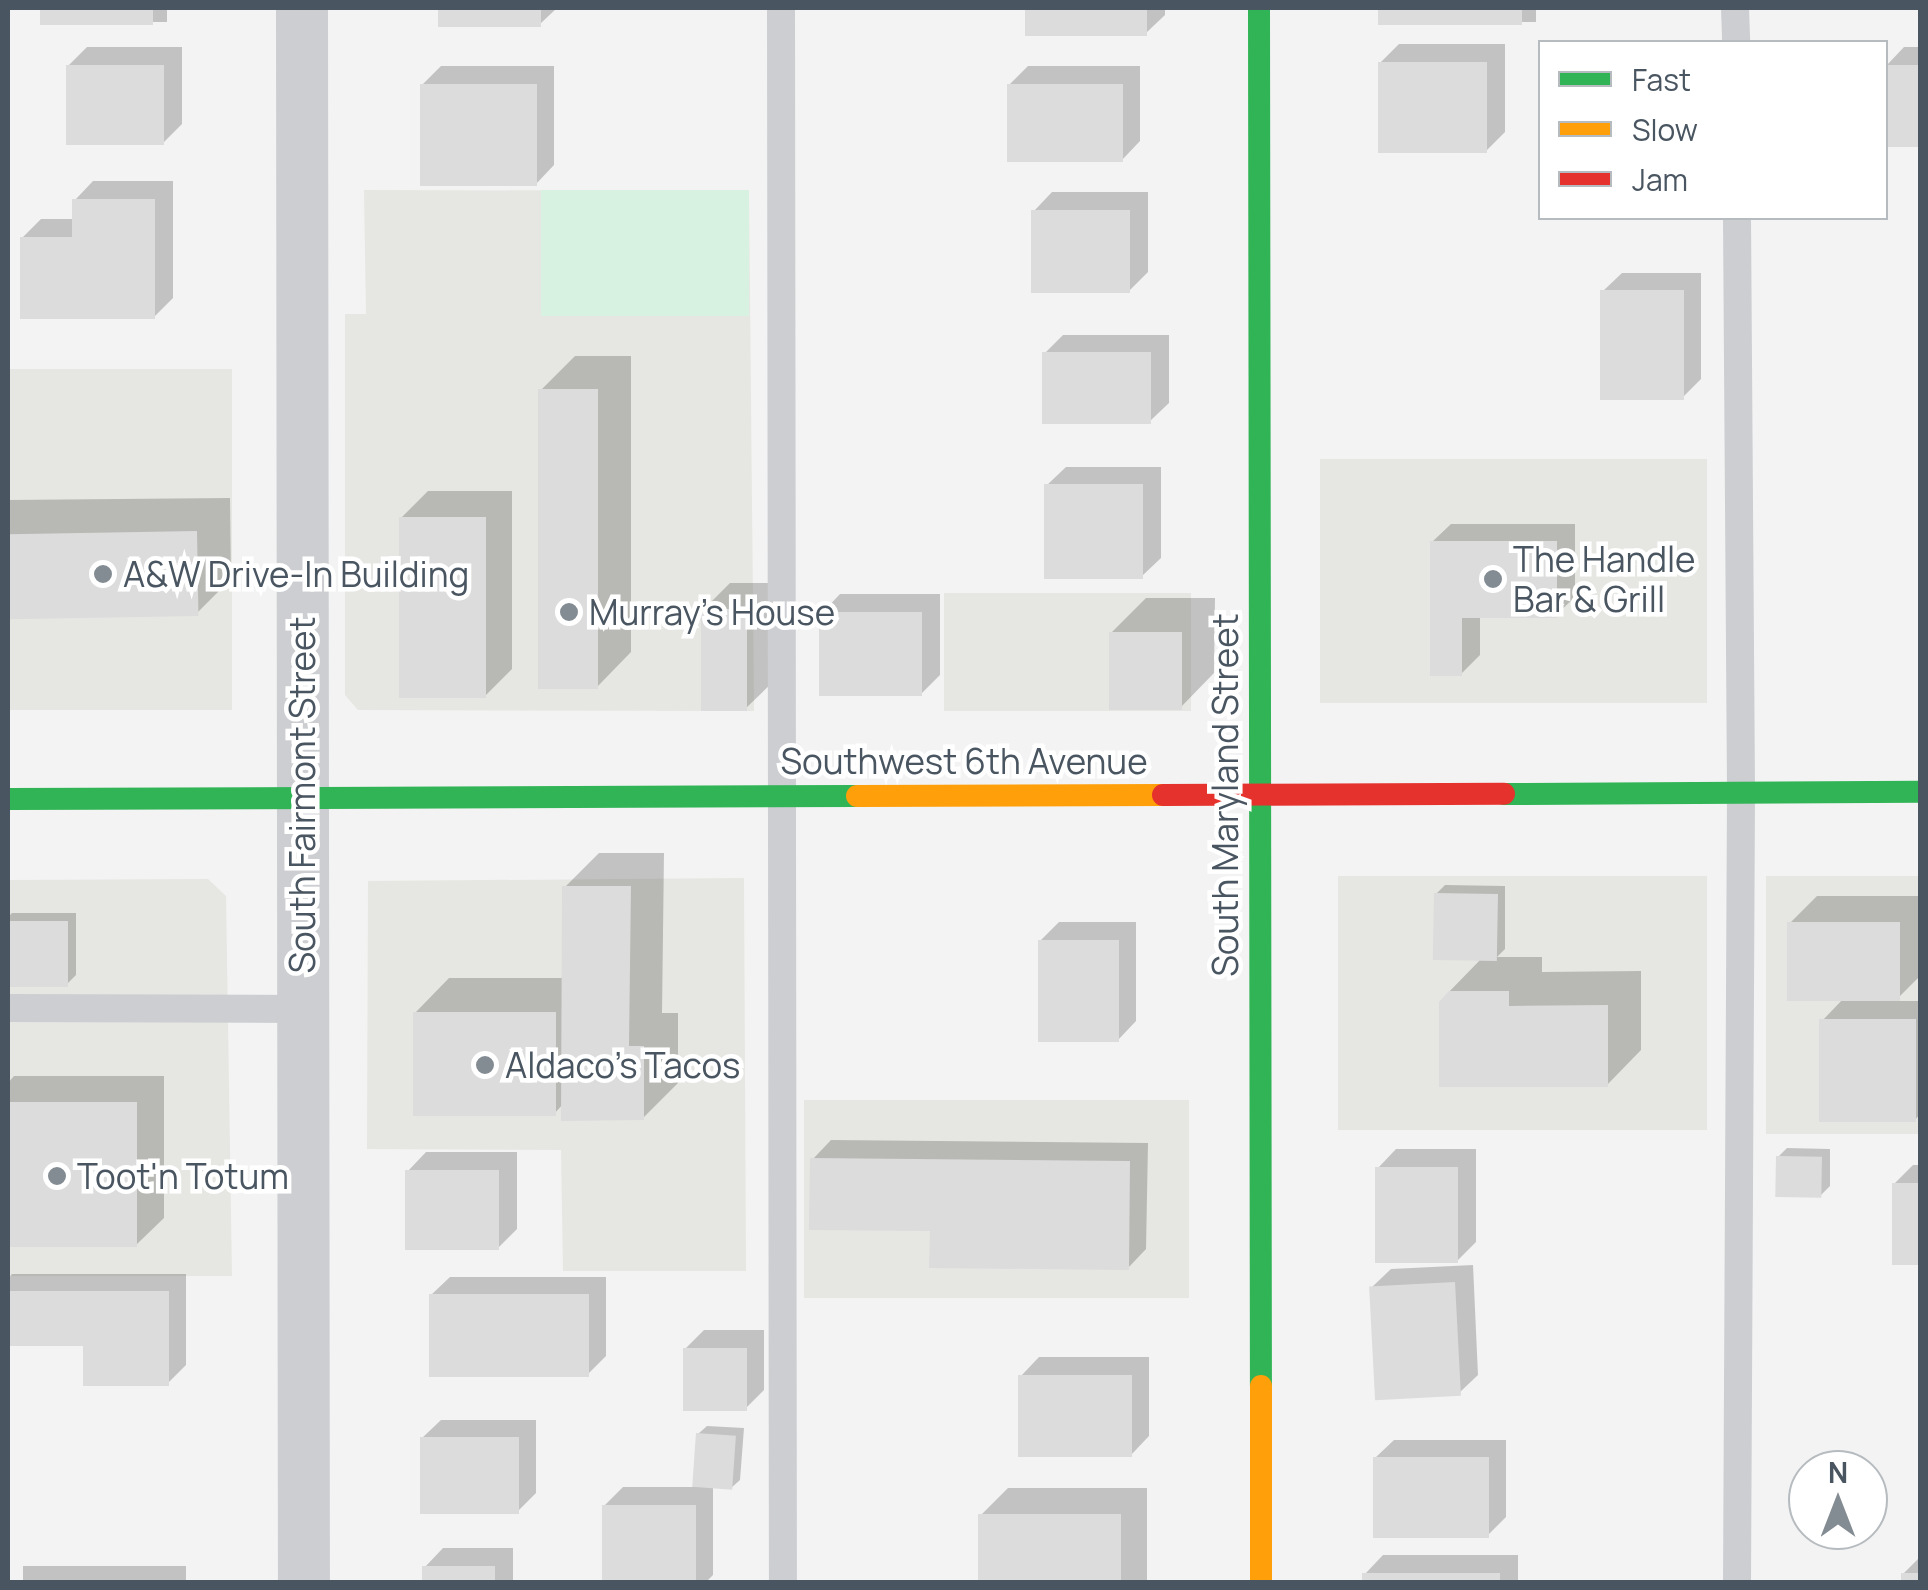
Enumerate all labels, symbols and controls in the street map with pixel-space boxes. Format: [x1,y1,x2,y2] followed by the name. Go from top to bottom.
[1538,40,1888,220] legend
[1632,59,1691,100] text: Fast
[1632,109,1698,150] text: Slow
[1632,159,1688,200] text: Jam
[1513,538,1696,620] place label: The Handle Bar & Grill
[123,553,469,595] place label: A&W Drive-In Building
[92,563,114,585] marker: A&W Drive-In Building
[1482,568,1504,590] marker: The Handle Bar & Grill
[589,591,835,633] place label: Murray's House
[558,601,580,623] marker: Murray's House
[1204,613,1246,977] street label: South Maryland Street
[281,617,323,973] street label: South Fairmont Street
[780,740,1148,782] street label: Southwest 6th Avenue
[505,1044,740,1086] place label: Aldaco's Tacos
[474,1054,496,1076] marker: Aldaco's Tacos
[77,1155,289,1197] place label: Toot'n Totum
[46,1165,68,1187] marker: Toot'n Totum
[1788,1450,1888,1550] north arrow
[1828,1453,1848,1491] text: N

